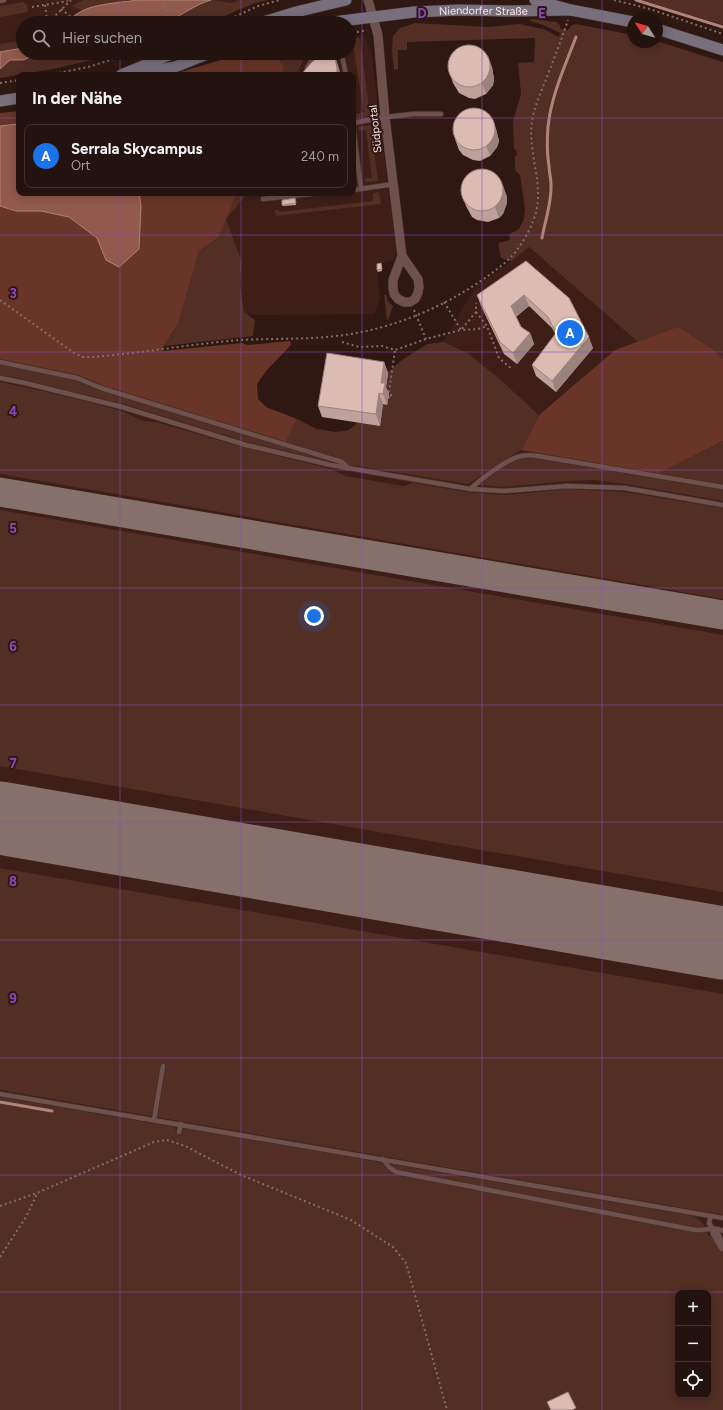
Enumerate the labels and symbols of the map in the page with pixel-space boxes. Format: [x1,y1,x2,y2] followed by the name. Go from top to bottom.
[439,4,528,18] street label: Niendorfer Straße
[417,6,427,21] text: D
[538,6,546,21] text: E
[627,12,663,48] north arrow
[367,104,384,154] street label: Südportal
[9,286,17,301] text: 3
[557,318,583,348] pin: A
[9,404,17,419] text: 4
[9,521,17,536] text: 5
[304,606,324,626] your location
[9,639,17,654] text: 6
[9,756,17,771] text: 7
[9,874,17,889] text: 8
[9,991,17,1006] text: 9

